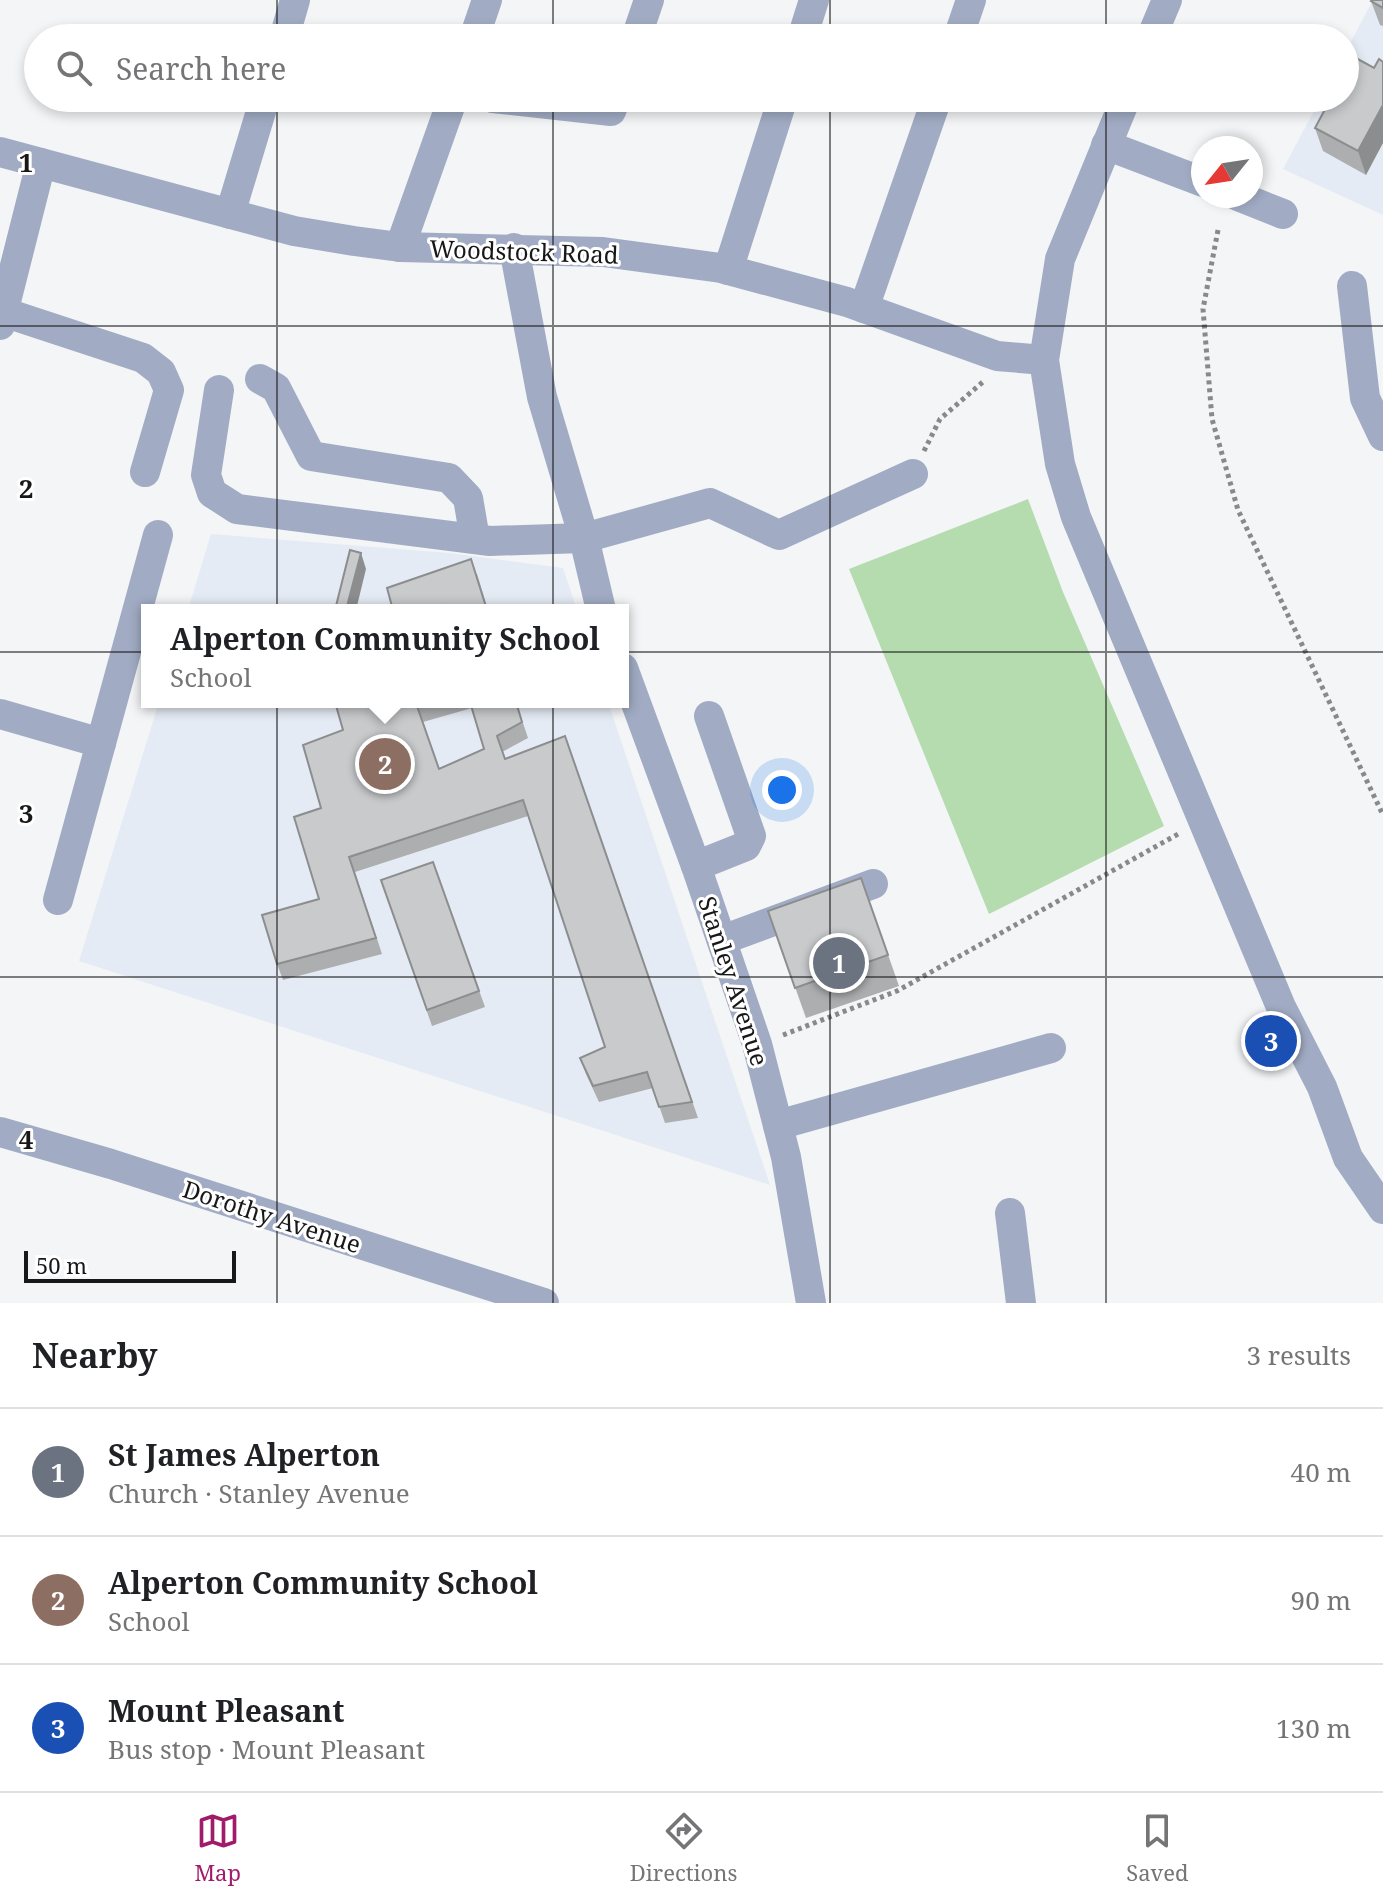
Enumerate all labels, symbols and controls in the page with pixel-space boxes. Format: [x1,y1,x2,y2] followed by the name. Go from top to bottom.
[24,24,1359,112] search box
[52,46,96,90] icon: search
[116,48,286,89] text: Search here
[1191,136,1263,208] north arrow
[19,144,33,180] text: 1
[429,231,619,271] street label: Woodstock Road
[19,470,33,506] text: 2
[141,604,629,708] popup
[170,618,600,659] text: Alperton Community School
[170,659,252,695] text: School
[359,734,411,794] pin: 2
[762,770,802,810] your location
[19,795,33,831] text: 3
[691,892,777,1070] street label: Stanley Avenue
[813,933,865,993] pin: 1
[1245,1011,1297,1071] pin: 3
[19,1121,34,1157] text: 4
[179,1172,365,1260] street label: Dorothy Avenue
[24,1247,236,1283] scale bar
[36,1250,87,1280] text: 50 m
[32,1332,158,1378] text: Nearby
[1246,1337,1351,1373] text: 3 results
[108,1434,380,1475] text: St James Alperton
[51,1454,65,1490] text: 1
[1291,1454,1351,1490] text: 40 m
[108,1475,410,1511] text: Church · Stanley Avenue
[108,1562,538,1603] text: Alperton Community School
[51,1582,65,1618] text: 2
[1291,1582,1351,1618] text: 90 m
[108,1603,190,1639] text: School
[108,1690,344,1731] text: Mount Pleasant
[51,1710,65,1746] text: 3
[1276,1710,1351,1746] text: 130 m
[108,1731,425,1767] text: Bus stop · Mount Pleasant
[194,1809,241,1887] tab: Map
[630,1809,737,1887] tab: Directions
[1126,1809,1189,1887] tab: Saved

